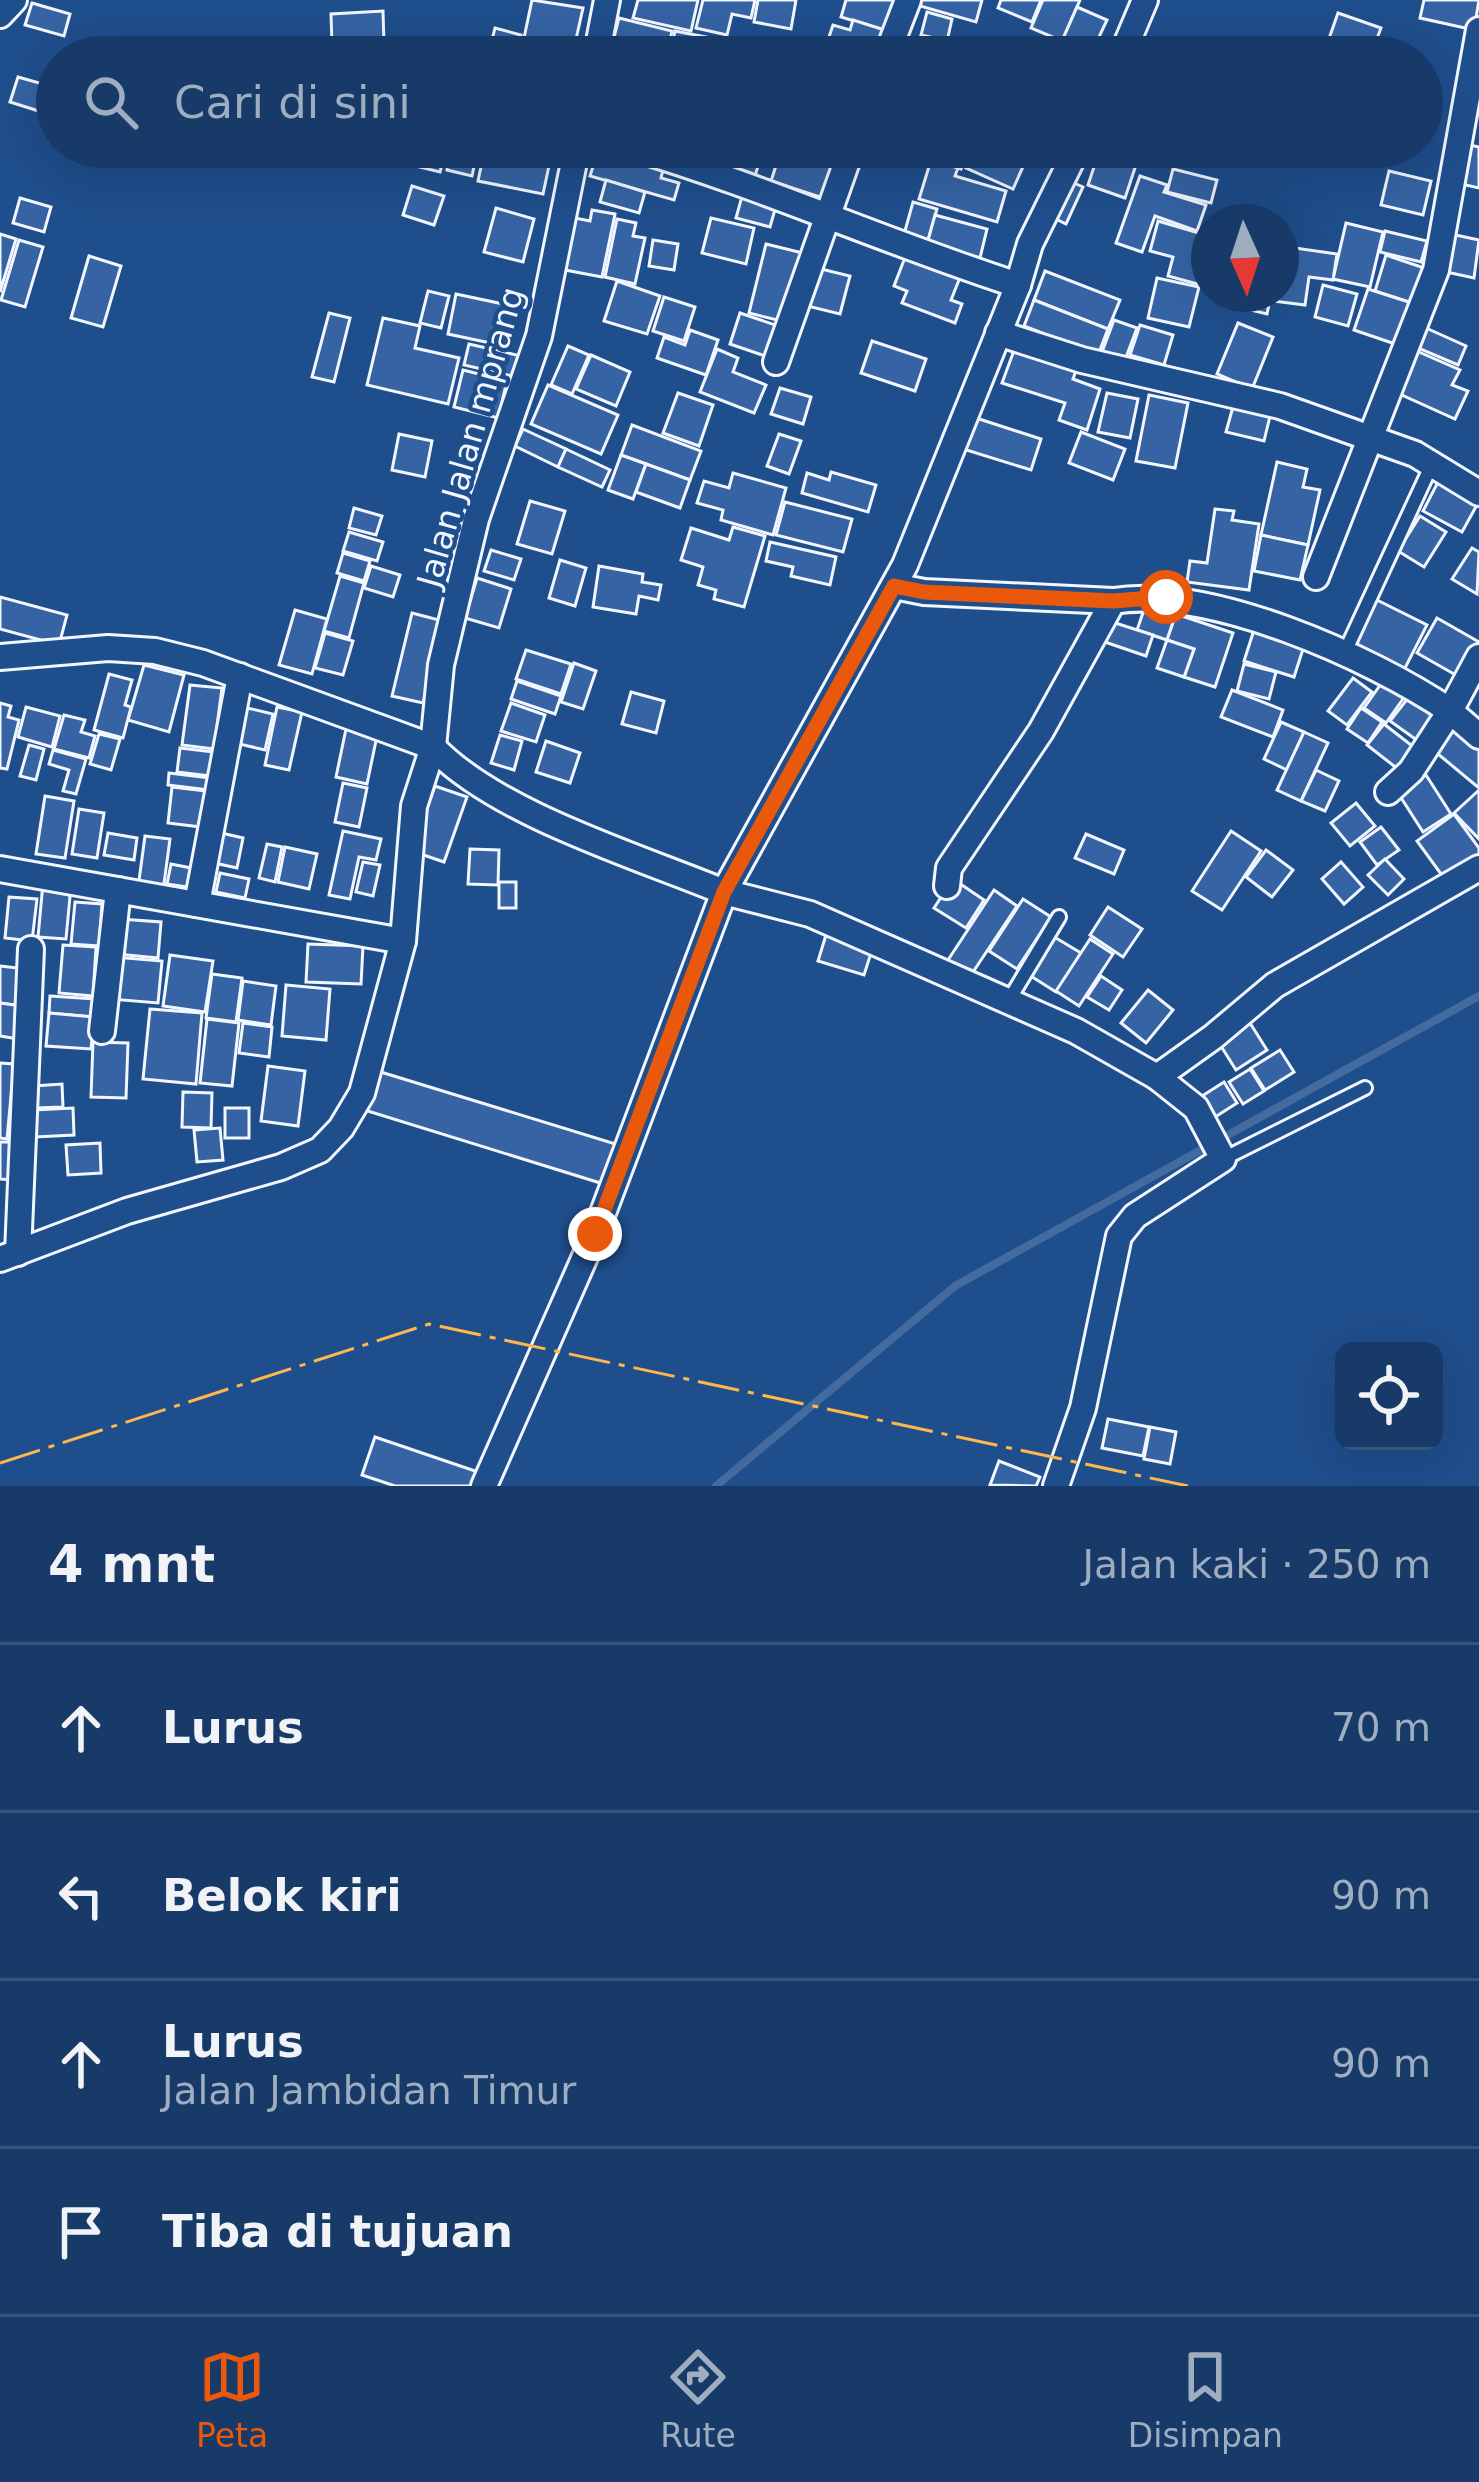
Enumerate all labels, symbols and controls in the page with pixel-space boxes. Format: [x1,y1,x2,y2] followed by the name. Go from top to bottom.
[36,36,1443,168] search box
[78,69,144,135] icon: search
[174,76,411,129] text: Cari di sini
[1191,204,1299,312] north arrow
[408,283,532,594] street label: Jalan Jalan mprang
[1139,570,1193,624] route start
[568,1207,622,1261] route end
[1335,1342,1443,1450] map controls
[1335,1342,1443,1450] button: locate
[48,1535,215,1594] text: 4 mnt
[1083,1542,1431,1587] text: Jalan kaki · 250 m
[48,1695,114,1761] icon: ahead
[162,1701,304,1754] text: Lurus
[1331,1705,1431,1750] text: 70 m
[48,1863,114,1929] icon: left
[162,1869,402,1922] text: Belok kiri
[1331,1873,1431,1918] text: 90 m
[162,2015,304,2068] text: Lurus
[48,2031,114,2097] icon: ahead
[1331,2041,1431,2086] text: 90 m
[162,2068,576,2113] text: Jalan Jambidan Timur
[48,2199,114,2265] icon: arrive
[162,2205,513,2258] text: Tiba di tujuan
[196,2344,268,2455] tab: Peta
[660,2344,736,2455] tab: Rute
[1128,2344,1283,2455] tab: Disimpan

